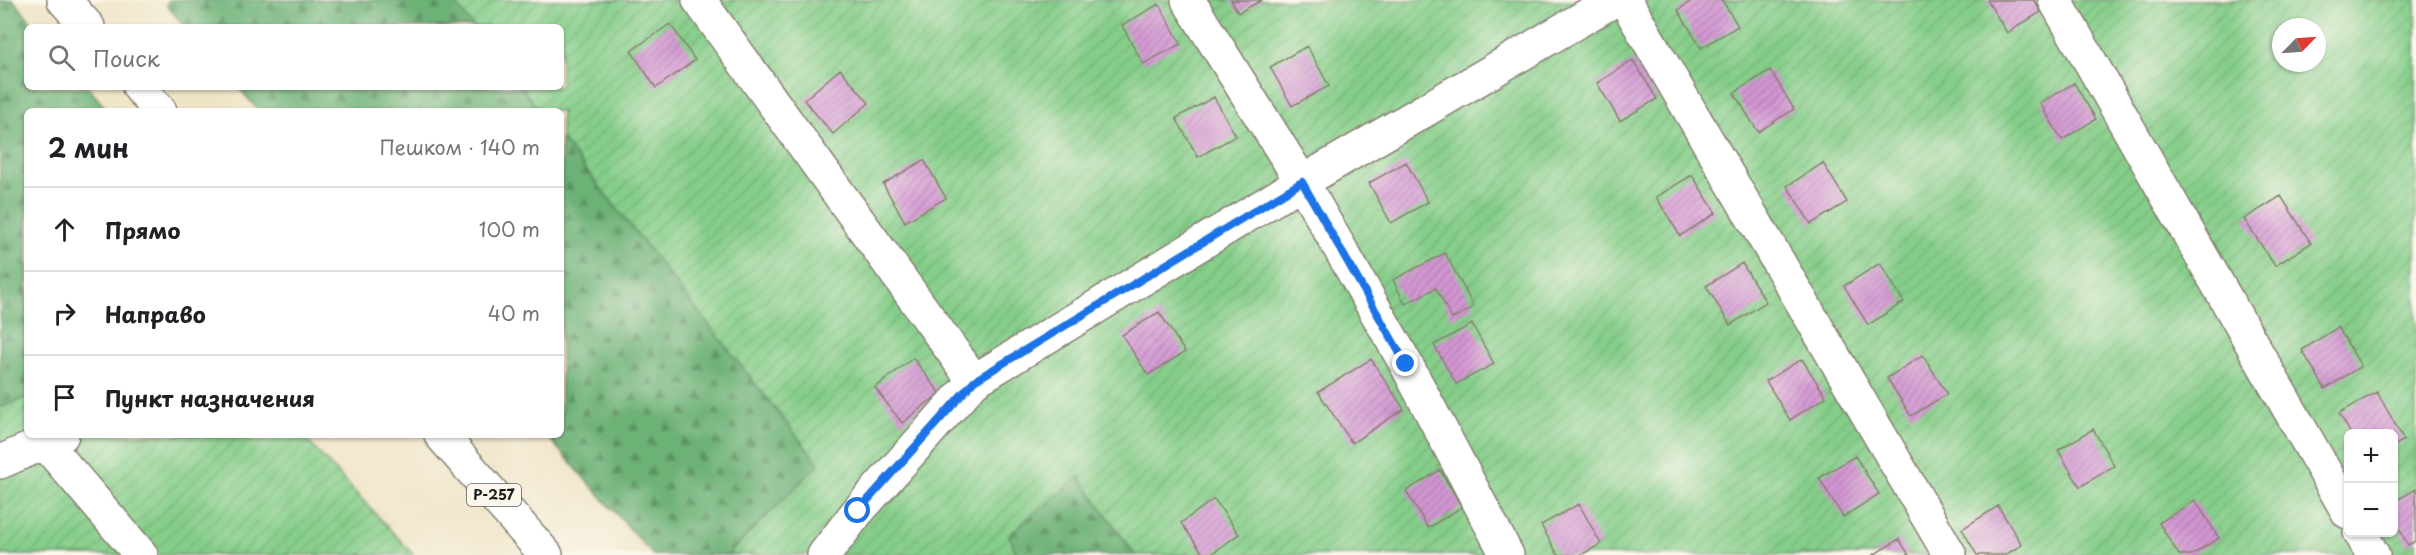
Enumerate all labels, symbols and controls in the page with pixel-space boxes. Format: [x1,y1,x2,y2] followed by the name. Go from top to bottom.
[2272,18,2326,72] north arrow
[24,24,564,90] search box
[45,41,78,74] icon: search
[93,41,160,74] text: Поиск
[48,128,129,167] text: 2 мин
[379,132,540,162] text: Пешком · 140 m
[48,213,81,246] icon: ahead
[105,213,180,246] text: Прямо
[479,214,540,244] text: 100 m
[48,297,81,330] icon: right
[105,297,206,330] text: Направо
[488,298,540,328] text: 40 m
[1392,350,1418,376] route end
[48,381,81,414] icon: arrive
[105,381,315,414] text: Пункт назначения
[2344,429,2398,537] map controls
[2344,429,2398,483] button: +
[2344,483,2398,537] button: −
[467,484,521,506] road number: Р-257
[844,497,870,523] route start

